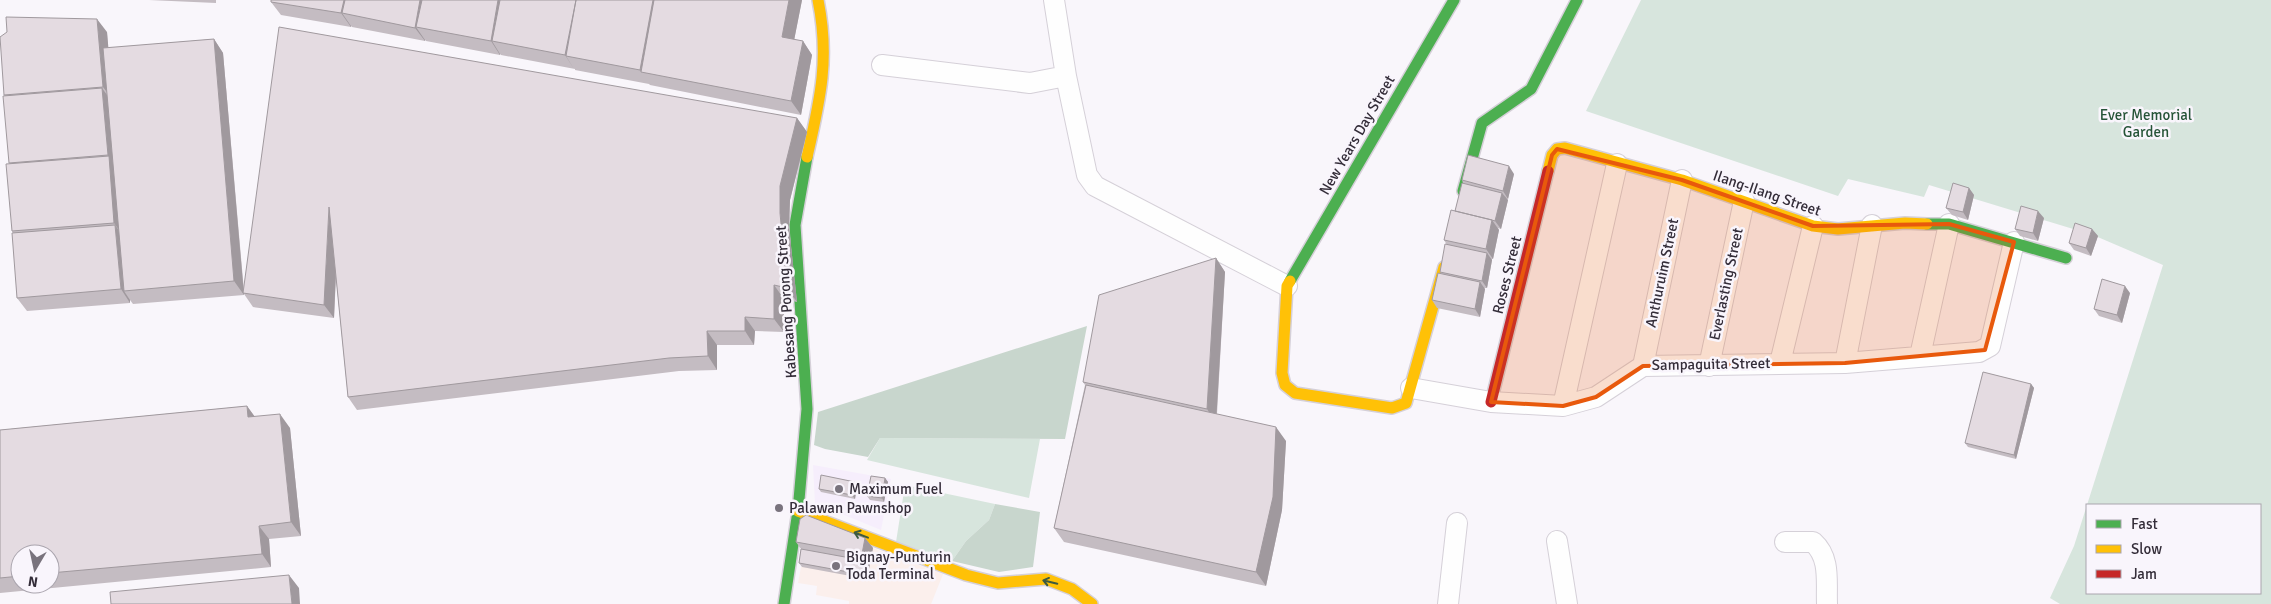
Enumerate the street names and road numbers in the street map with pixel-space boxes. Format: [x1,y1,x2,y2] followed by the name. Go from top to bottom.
[1315,72,1399,198] street label: New Years Day Street
[1711,166,1823,220] street label: Ilang-Ilang Street
[1642,217,1682,329] street label: Anthuruim Street
[772,225,800,379] street label: Kabesang Porong Street
[1705,226,1747,342] street label: Everlasting Street
[1489,234,1525,316] street label: Roses Street
[1652,354,1770,374] street label: Sampaguita Street

